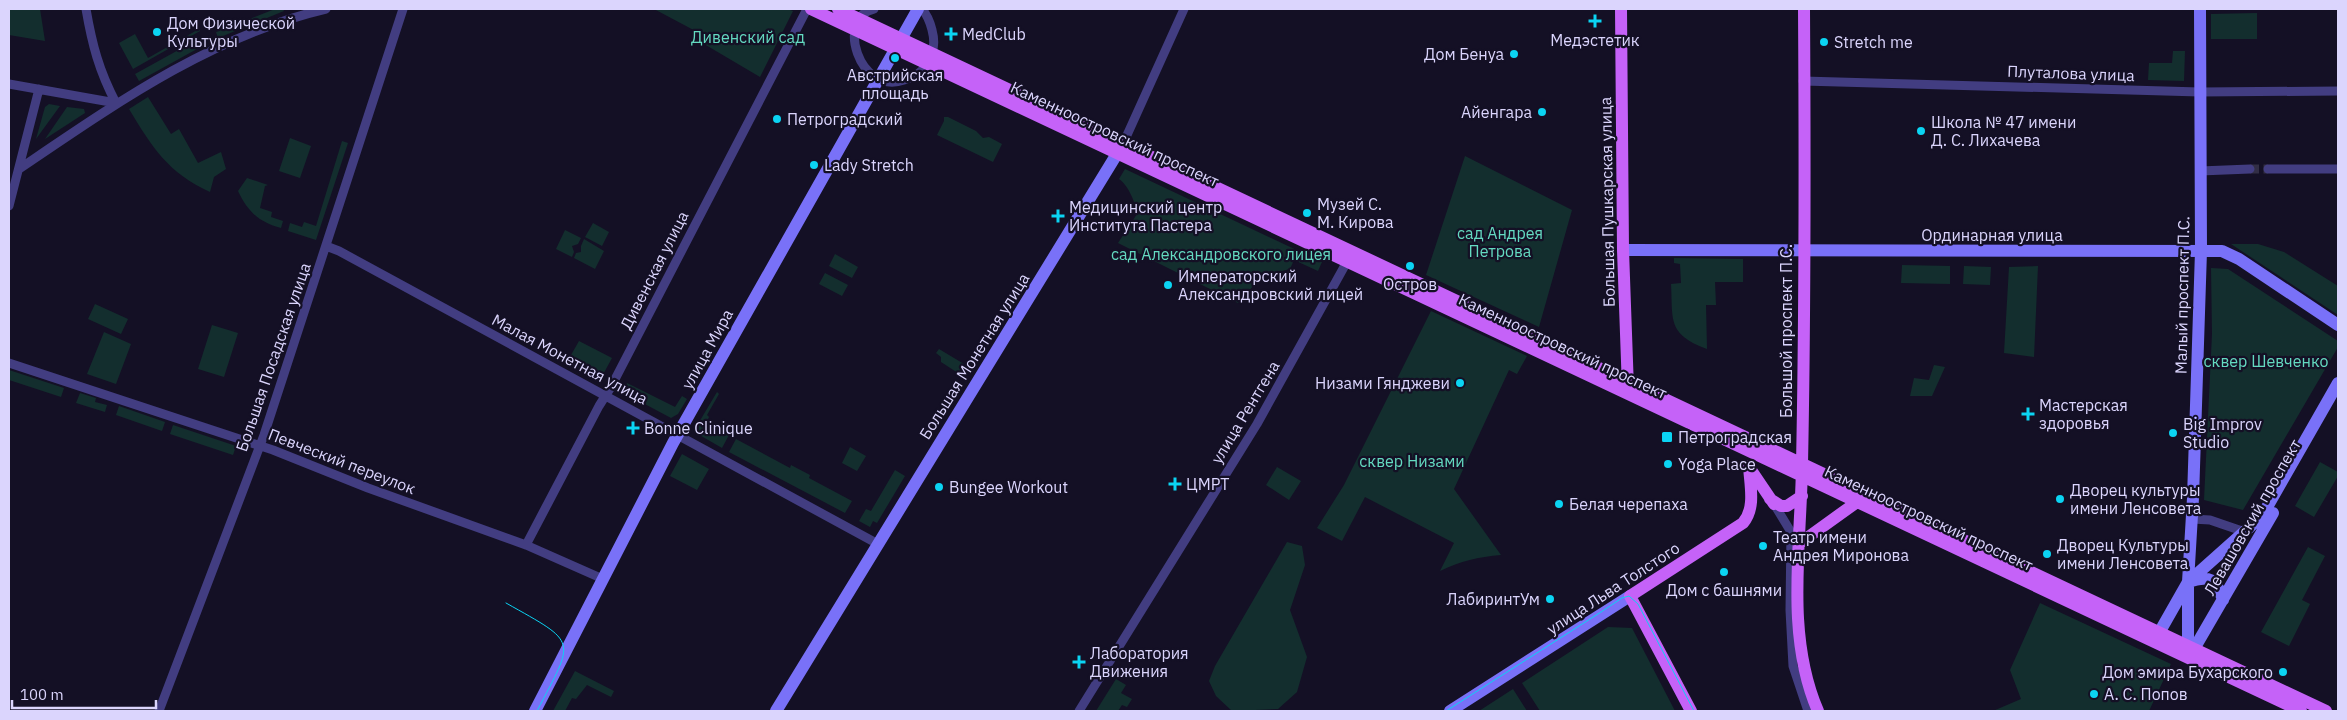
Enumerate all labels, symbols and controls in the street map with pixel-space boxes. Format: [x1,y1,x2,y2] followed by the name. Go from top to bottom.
[167,13,295,51] place label: Дом Физической Культуры
[1588,14,1602,28] marker: Медэстетик
[962,24,1026,44] place label: MedClub
[151,26,163,38] marker: Дом Физической Культуры
[691,27,805,47] park label: Дивенский сад
[944,27,958,41] marker: MedClub
[1550,30,1640,50] place label: Медэстетик
[1834,32,1913,52] place label: Stretch me
[1818,36,1830,48] marker: Stretch me
[1424,44,1504,64] place label: Дом Бенуа
[1508,48,1520,60] marker: Дом Бенуа
[889,52,901,64] marker: Австрийская площадь
[2007,61,2136,85] street label: Плуталова улица
[847,65,943,103] place label: Австрийская площадь
[1008,77,1223,191] street label: Каменноостровский проспект
[1595,96,1619,307] street label: Большая Пушкарская улица
[1461,102,1532,122] place label: Айенгара
[1536,106,1548,118] marker: Айенгара
[787,109,903,129] place label: Петроградский
[1931,112,2076,150] place label: Школа № 47 имени Д. С. Лихачева
[771,113,783,125] marker: Петроградский
[1915,125,1927,137] marker: Школа № 47 имени Д. С. Лихачева
[824,155,914,175] place label: Lady Stretch
[808,159,820,171] marker: Lady Stretch
[1317,194,1394,232] place label: Музей С. М. Кирова
[1069,197,1222,235] place label: Медицинский центр Института Пастера
[616,207,693,332] street label: Дивенская улица
[1301,207,1313,219] marker: Музей С. М. Кирова
[1051,209,1065,223] marker: Медицинский центр Института Пастера
[2171,216,2193,374] street label: Малый проспект П.С.
[1457,223,1543,261] park label: сад Андрея Петрова
[1921,225,2063,245] street label: Ординарная улица
[1111,244,1331,264] park label: сад Александровского лицея
[1776,244,1796,418] street label: Большой проспект П.С.
[231,259,315,454] street label: Большая Посадская улица
[1404,260,1416,272] marker: Остров
[1178,266,1363,304] place label: Императорский Александровский лицей
[915,269,1034,443] street label: Большая Монетная улица
[1383,274,1437,294] place label: Остров
[1162,279,1174,291] marker: Императорский Александровский лицей
[1456,289,1671,403] street label: Каменноостровский проспект
[677,305,737,392] street label: улица Мира
[489,309,652,409] street label: Малая Монетная улица
[2204,351,2328,371] park label: сквер Шевченко
[1206,356,1284,467] street label: улица Рентгена
[1315,373,1450,393] place label: Низами Гянджеви
[1454,377,1466,389] marker: Низами Гянджеви
[2039,395,2128,433] place label: Мастерская здоровья
[2021,407,2035,421] marker: Мастерская здоровья
[2183,414,2262,452] place label: Big Improv Studio
[644,418,753,438] place label: Bonne Clinique
[626,421,640,435] marker: Bonne Clinique
[266,424,419,498] street label: Певческий переулок
[1678,427,1792,447] place label: Петроградская
[2167,427,2179,439] marker: Big Improv Studio
[1660,430,1674,444] marker: Петроградская
[2199,435,2305,599] street label: Левашовский проспект
[1359,451,1465,471] park label: сквер Низами
[1678,454,1756,474] place label: Yoga Place
[1662,458,1674,470] marker: Yoga Place
[1822,461,2037,575] street label: Каменноостровский проспект
[1186,474,1230,494] place label: ЦМРТ
[949,477,1068,497] place label: Bungee Workout
[1168,477,1182,491] marker: ЦМРТ
[2070,480,2202,518] place label: Дворец культуры имени Ленсовета
[933,481,945,493] marker: Bungee Workout
[2054,493,2066,505] marker: Дворец культуры имени Ленсовета
[1569,494,1688,514] place label: Белая черепаха
[1553,498,1565,510] marker: Белая черепаха
[1773,527,1909,565] place label: Театр имени Андрея Миронова
[2057,535,2189,573] place label: Дворец Культуры имени Ленсовета
[1543,537,1683,638] street label: улица Льва Толстого
[1757,540,1769,552] marker: Театр имени Андрея Миронова
[2041,548,2053,560] marker: Дворец Культуры имени Ленсовета
[1718,566,1730,578] marker: Дом с башнями
[1666,580,1782,600] place label: Дом с башнями
[1446,589,1540,609] place label: ЛабиринтУм
[1544,593,1556,605] marker: ЛабиринтУм
[1090,643,1189,681] place label: Лаборатория Движения
[1072,655,1086,669] marker: Лаборатория Движения
[2102,662,2273,682] place label: Дом эмира Бухарского
[2277,666,2289,678] marker: Дом эмира Бухарского
[12,678,156,710] scale bar
[2104,684,2188,704] place label: А. С. Попов
[20,685,64,704] text: 100 m
[2088,688,2100,700] marker: А. С. Попов

